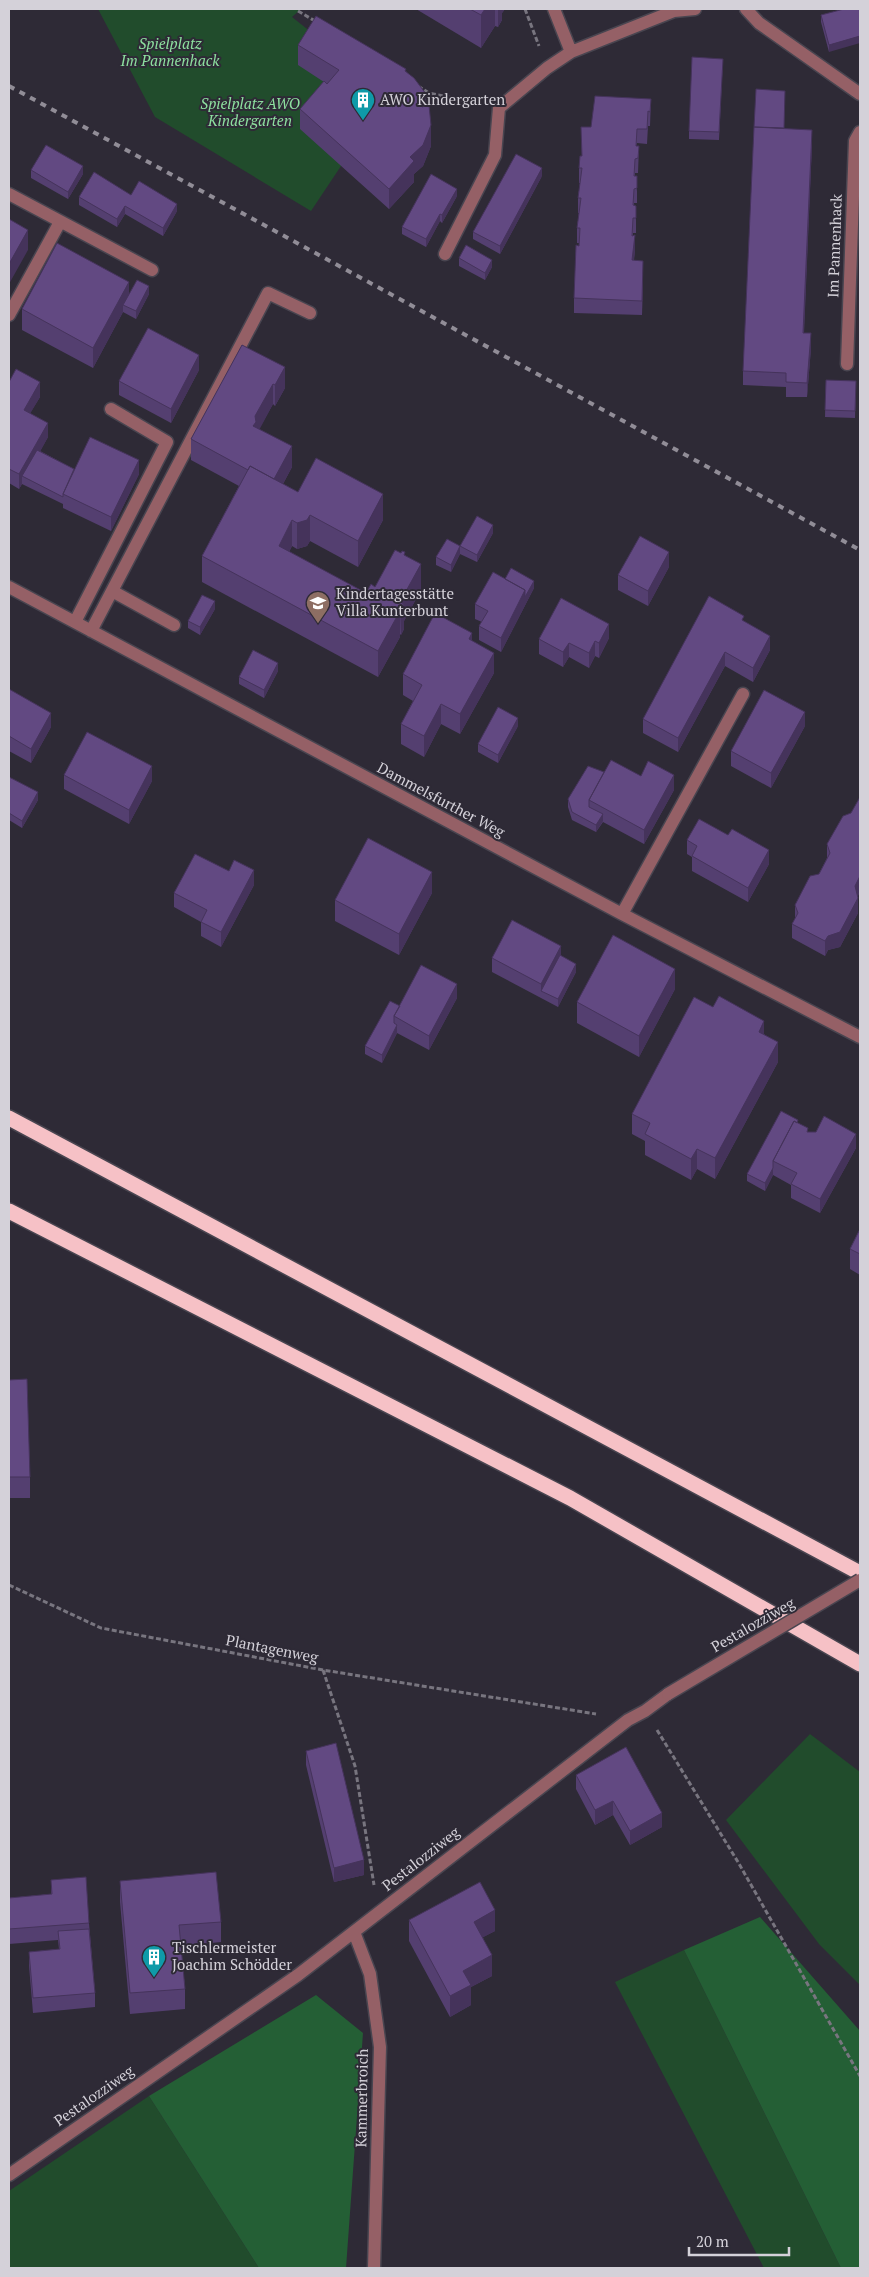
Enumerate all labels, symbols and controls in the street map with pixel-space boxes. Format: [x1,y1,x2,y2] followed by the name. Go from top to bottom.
[120,33,220,70] park label: Spielplatz Im Pannenhack
[350,87,376,121] building icon: AWO Kindergarten
[380,89,505,109] place label: AWO Kindergarten
[200,93,300,130] park label: Spielplatz AWO Kindergarten
[822,194,846,298] street label: Im Pannenhack
[336,583,454,620] place label: Kindertagesstätte Villa Kunterbunt
[305,590,331,624] school or university icon: Kindertagesstätte Villa Kunterbunt
[374,757,510,842] street label: Dammelsfurther Weg
[707,1592,799,1656] street label: Pestalozziweg
[224,1629,321,1667] street label: Plantagenweg
[377,1821,464,1895] street label: Pestalozziweg
[172,1937,292,1974] place label: Tischlermeister Joachim Schödder
[141,1944,167,1978] building icon: Tischlermeister Joachim Schödder
[350,2048,372,2148] street label: Kammerbroich
[49,2060,138,2130] street label: Pestalozziweg
[689,2224,789,2256] scale bar
[696,2231,729,2251] text: 20 m

